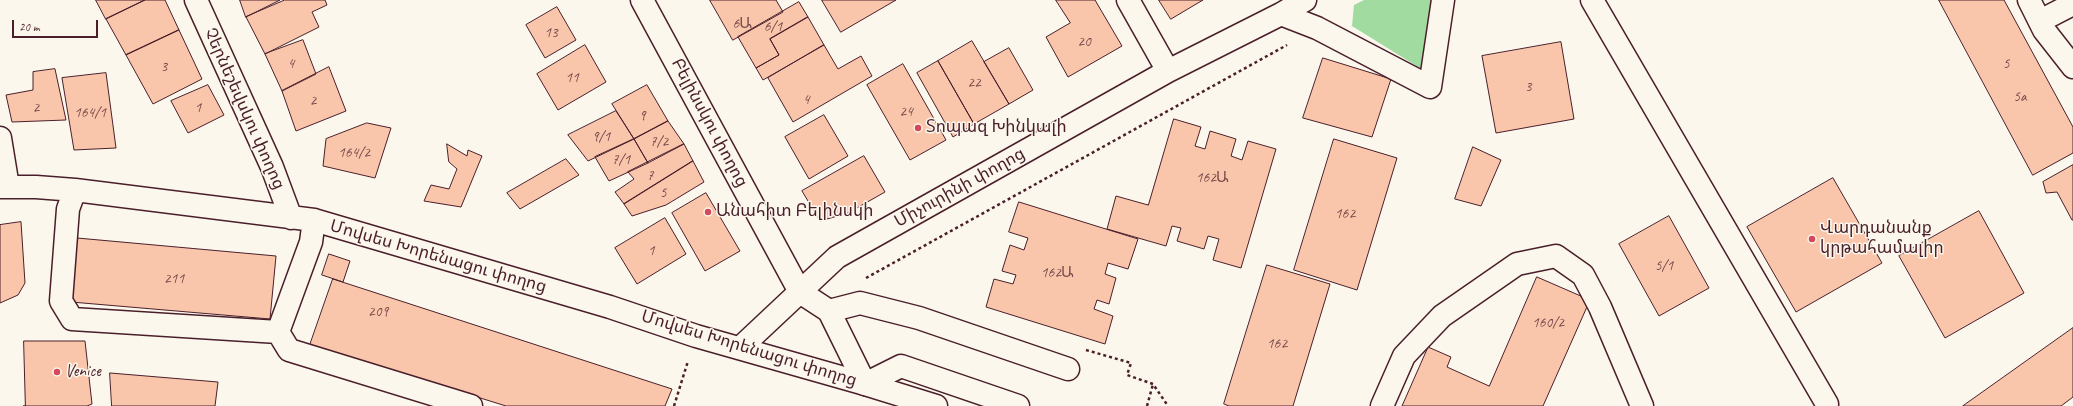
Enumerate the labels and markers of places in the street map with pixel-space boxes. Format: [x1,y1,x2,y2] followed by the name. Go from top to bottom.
[926,118,1067,138] place label: Տոպազ Խինկալի
[913,123,923,133] marker: Տոպազ Խինկալի
[716,202,873,222] place label: Անահիտ Բելինսկի
[703,207,713,217] marker: Անահիտ Բելինսկի
[1820,219,1944,259] place label: Վարդանանք կրթահամալիր
[1807,234,1817,244] marker: Վարդանանք կրթահամալիր
[65,362,101,382] place label: Venice
[52,367,62,377] marker: Venice

